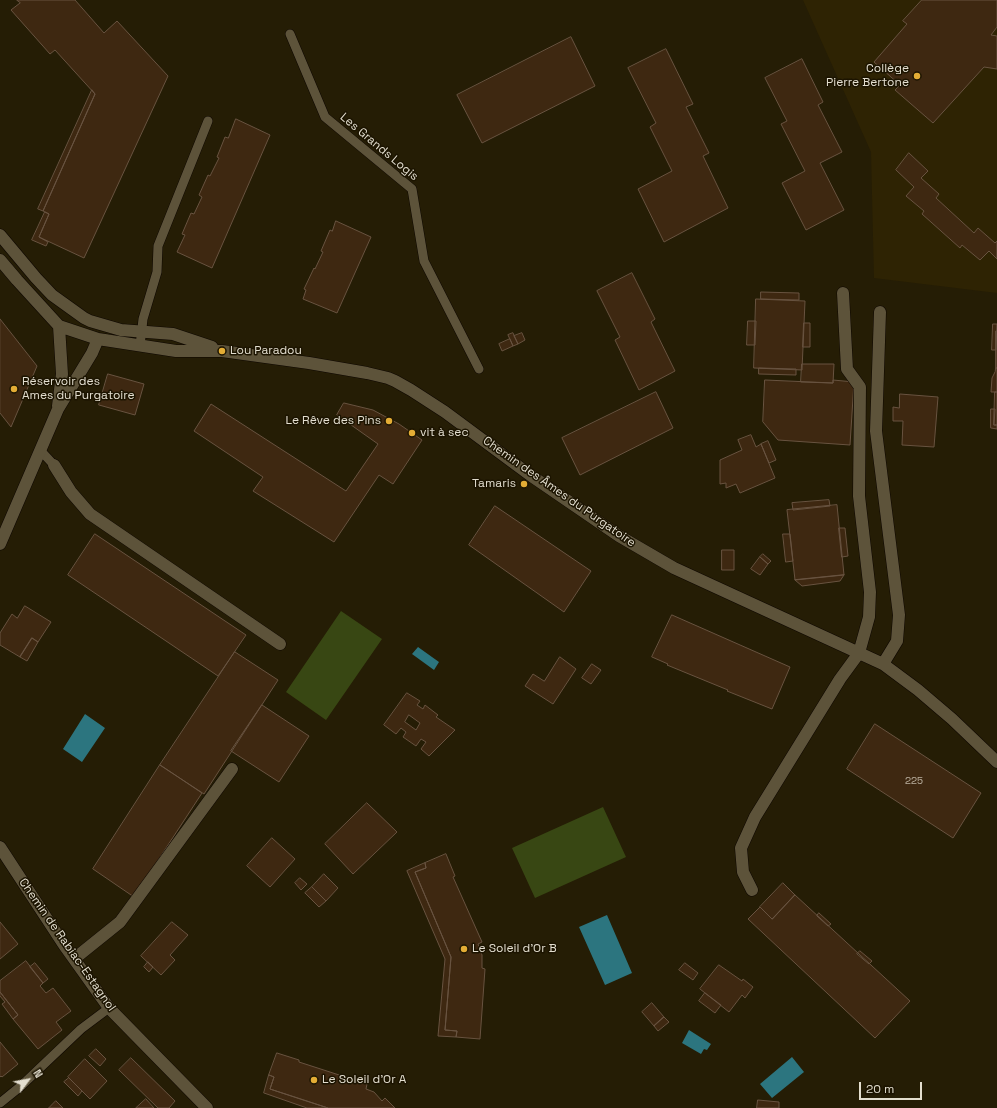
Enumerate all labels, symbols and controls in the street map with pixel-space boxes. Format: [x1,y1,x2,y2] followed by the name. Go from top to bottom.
[826,62,909,90] place label: Collège Pierre Bertone
[912,71,922,81] marker: Collège Pierre Bertone
[337,110,421,184] street label: Les Grands Logis
[230,344,302,358] place label: Lou Paradou
[217,346,227,356] marker: Lou Paradou
[22,375,135,403] place label: Réservoir des Ames du Purgatoire
[9,384,19,394] marker: Réservoir des Ames du Purgatoire
[285,414,381,428] place label: Le Rêve des Pins
[384,416,394,426] marker: Le Rêve des Pins
[420,426,469,440] place label: vit à sec
[407,428,417,438] marker: vit à sec
[480,434,638,550] street label: Chemin des Âmes du Purgatoire
[472,477,516,491] place label: Tamaris
[519,479,529,489] marker: Tamaris
[905,775,923,787] house number: 225
[16,876,118,1014] street label: Chemin de Rabiac-Estagnol
[472,942,557,956] place label: Le Soleil d'Or B
[459,944,469,954] marker: Le Soleil d'Or B
[8,1060,48,1100] north arrow
[30,1067,46,1080] text: N
[322,1073,406,1087] place label: Le Soleil d'Or A
[861,1074,924,1100] scale bar
[309,1075,319,1085] marker: Le Soleil d'Or A
[866,1081,894,1097] text: 20 m

